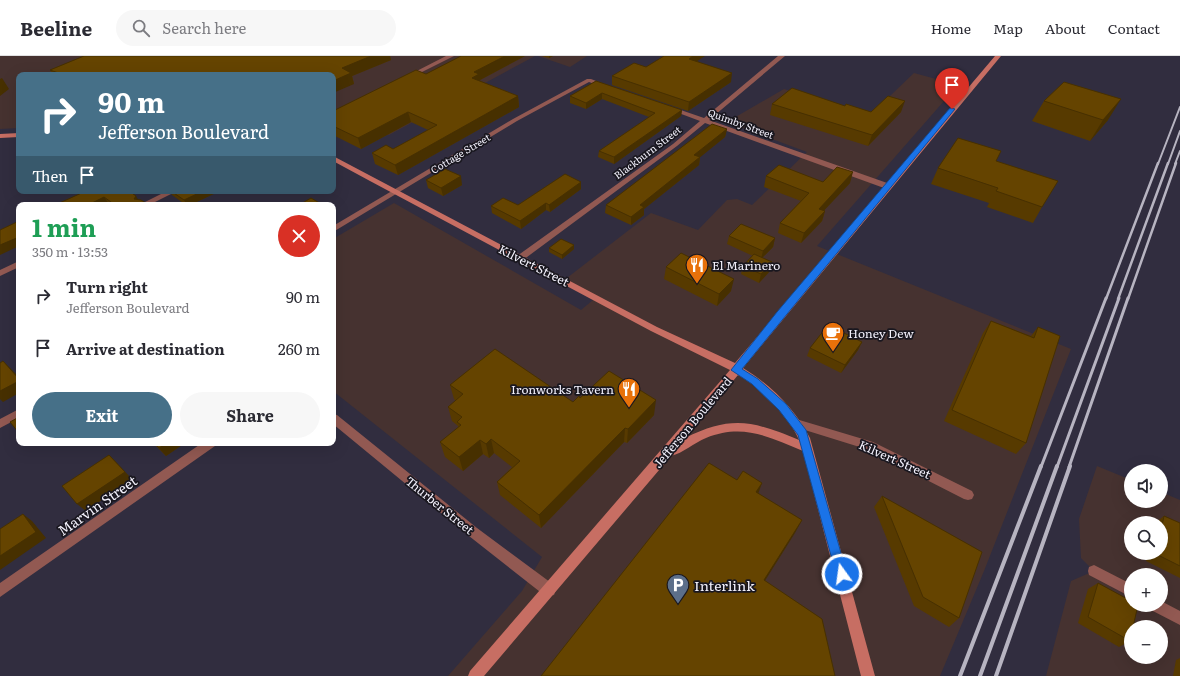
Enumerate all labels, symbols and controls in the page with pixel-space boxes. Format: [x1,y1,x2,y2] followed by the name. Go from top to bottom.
[116,10,396,46] search box
[20,14,92,42] text: Beeline
[162,16,246,39] text: Search here
[130,17,152,39] icon: search
[931,18,971,38] text: Home
[993,18,1023,38] text: Map
[1045,18,1086,38] text: About
[1108,18,1160,38] text: Contact
[935,68,969,109] pin
[941,74,963,96] icon: arrive
[98,80,165,122] text: 90 m
[32,88,84,140] icon: right
[706,104,776,142] street label: Quimby Street
[98,118,269,145] text: Jefferson Boulevard
[610,122,684,182] street label: Blackburn Street
[427,129,493,177] street label: Cottage Street
[32,164,68,187] text: Then
[76,164,98,186] icon: arrive
[32,209,96,244] text: 1 min
[278,215,320,257] button: close
[496,240,572,291] street label: Kilvert Street
[32,242,108,261] text: 350 m · 13:53
[684,252,710,285] restaurant icon: El Marinero
[712,256,780,274] place label: El Marinero
[66,275,148,298] text: Turn right
[32,285,54,307] icon: right
[286,285,320,308] text: 90 m
[66,298,190,317] text: Jefferson Boulevard
[820,320,846,353] cafe icon: Honey Dew
[848,324,914,342] place label: Honey Dew
[32,337,54,359] icon: arrive
[66,337,225,360] text: Arrive at destination
[278,337,320,360] text: 260 m
[648,372,736,471] street label: Jefferson Boulevard
[616,376,642,409] restaurant icon: Ironworks Tavern
[511,380,614,398] place label: Ironworks Tavern
[32,392,172,438] button: Exit
[180,392,320,438] button: Share
[856,435,934,483] street label: Kilvert Street
[1124,464,1168,664] map controls
[1124,464,1168,508] button: sound
[53,470,141,540] street label: Marvin Street
[402,472,478,538] street label: Thurber Street
[1124,516,1168,560] button: search
[821,553,863,595] position arrow
[1124,568,1168,612] button: +
[665,572,691,605] parking icon: Interlink
[694,575,755,595] place label: Interlink
[1124,620,1168,664] button: −

